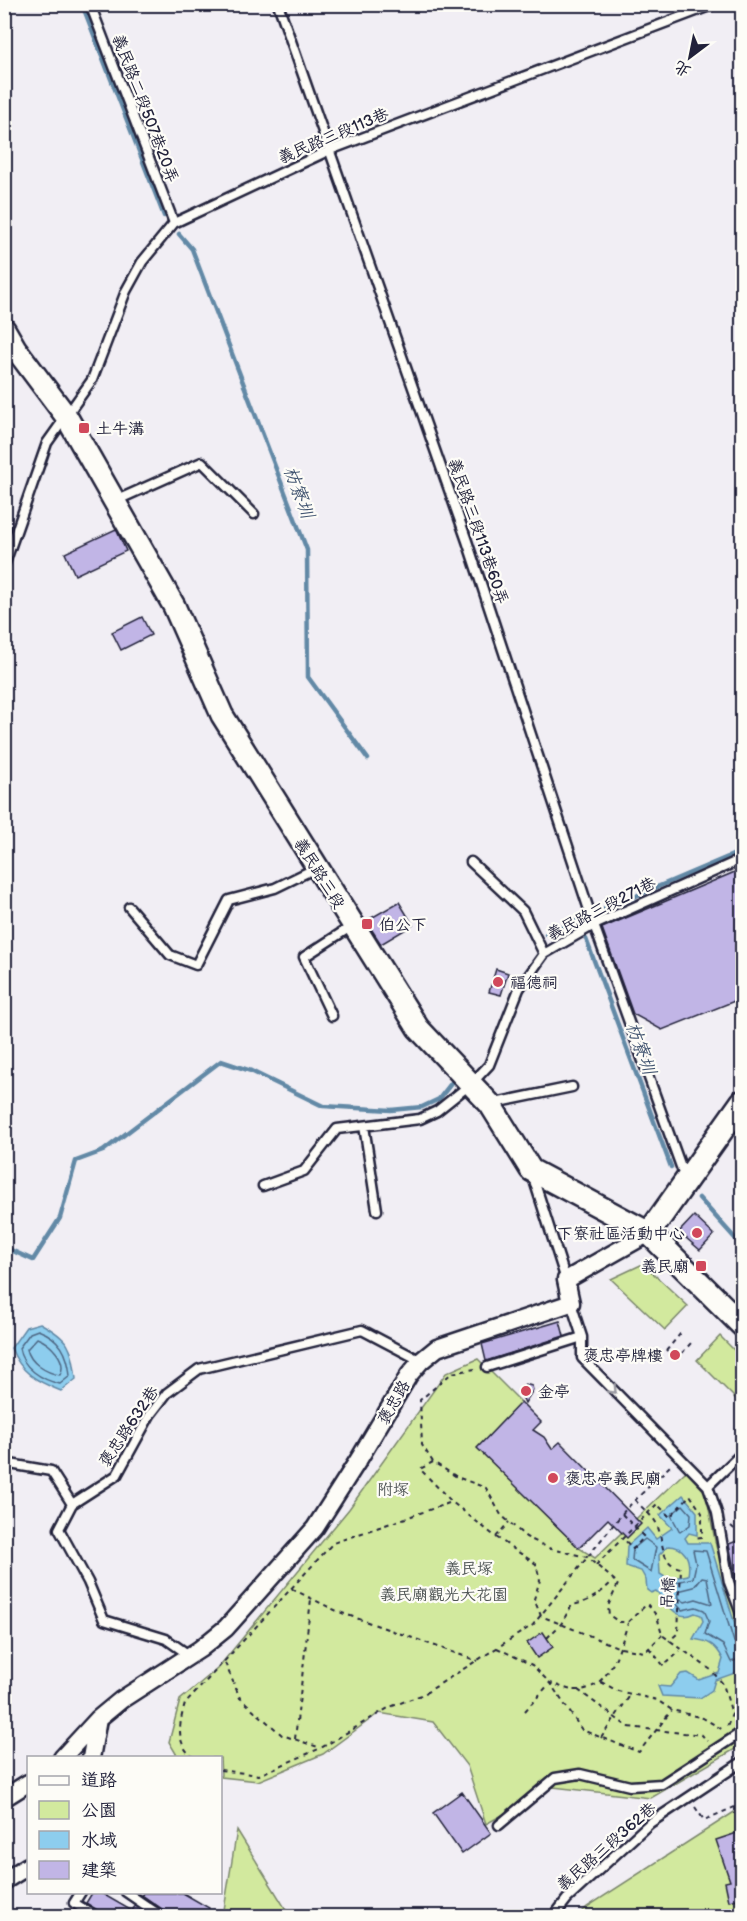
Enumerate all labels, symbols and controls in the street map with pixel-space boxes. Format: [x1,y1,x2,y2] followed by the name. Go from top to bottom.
[660,27,720,87] north arrow
[108,32,182,185] street label: 義民路二段507巷20弄
[671,56,695,81] text: 北
[275,105,392,168] street label: 義民路三段113巷
[96,420,144,439] place label: 土牛溝
[77,421,91,435] marker: 土牛溝
[444,456,512,607] street label: 義民路三段113巷60弄
[279,463,319,523] water label: 枋寮圳
[289,835,348,913] street label: 義民路三段
[544,874,659,945] street label: 義民路三段271巷
[379,916,427,935] place label: 伯公下
[360,917,374,931] marker: 伯公下
[510,974,558,993] place label: 福德祠
[491,975,505,989] marker: 福德祠
[621,1019,660,1079] water label: 枋寮圳
[557,1225,685,1244] place label: 下寮社區活動中心
[690,1226,704,1240] marker: 下寮社區活動中心
[641,1258,689,1277] place label: 義民廟
[694,1259,708,1273] marker: 義民廟
[583,1347,663,1366] place label: 褒忠亭牌樓
[668,1348,682,1362] marker: 褒忠亭牌樓
[374,1377,415,1428] street label: 褒忠路
[95,1383,163,1471] street label: 褒忠路632巷
[538,1383,570,1402] place label: 金亭
[606,1383,617,1393] one-way arrow
[519,1384,533,1398] marker: 金亭
[565,1470,661,1489] place label: 褒忠亭義民廟
[546,1471,560,1485] marker: 褒忠亭義民廟
[377,1481,409,1500] park label: 附塚
[445,1560,493,1579] park label: 義民塚
[658,1577,679,1610] street label: 吊橋
[380,1586,508,1605] park label: 義民廟觀光大花園
[27,1756,222,1894] legend
[81,1770,117,1791] text: 道路
[554,1799,660,1895] street label: 義民路三段362巷
[81,1800,117,1821] text: 公園
[81,1830,117,1851] text: 水域
[81,1860,117,1881] text: 建築

